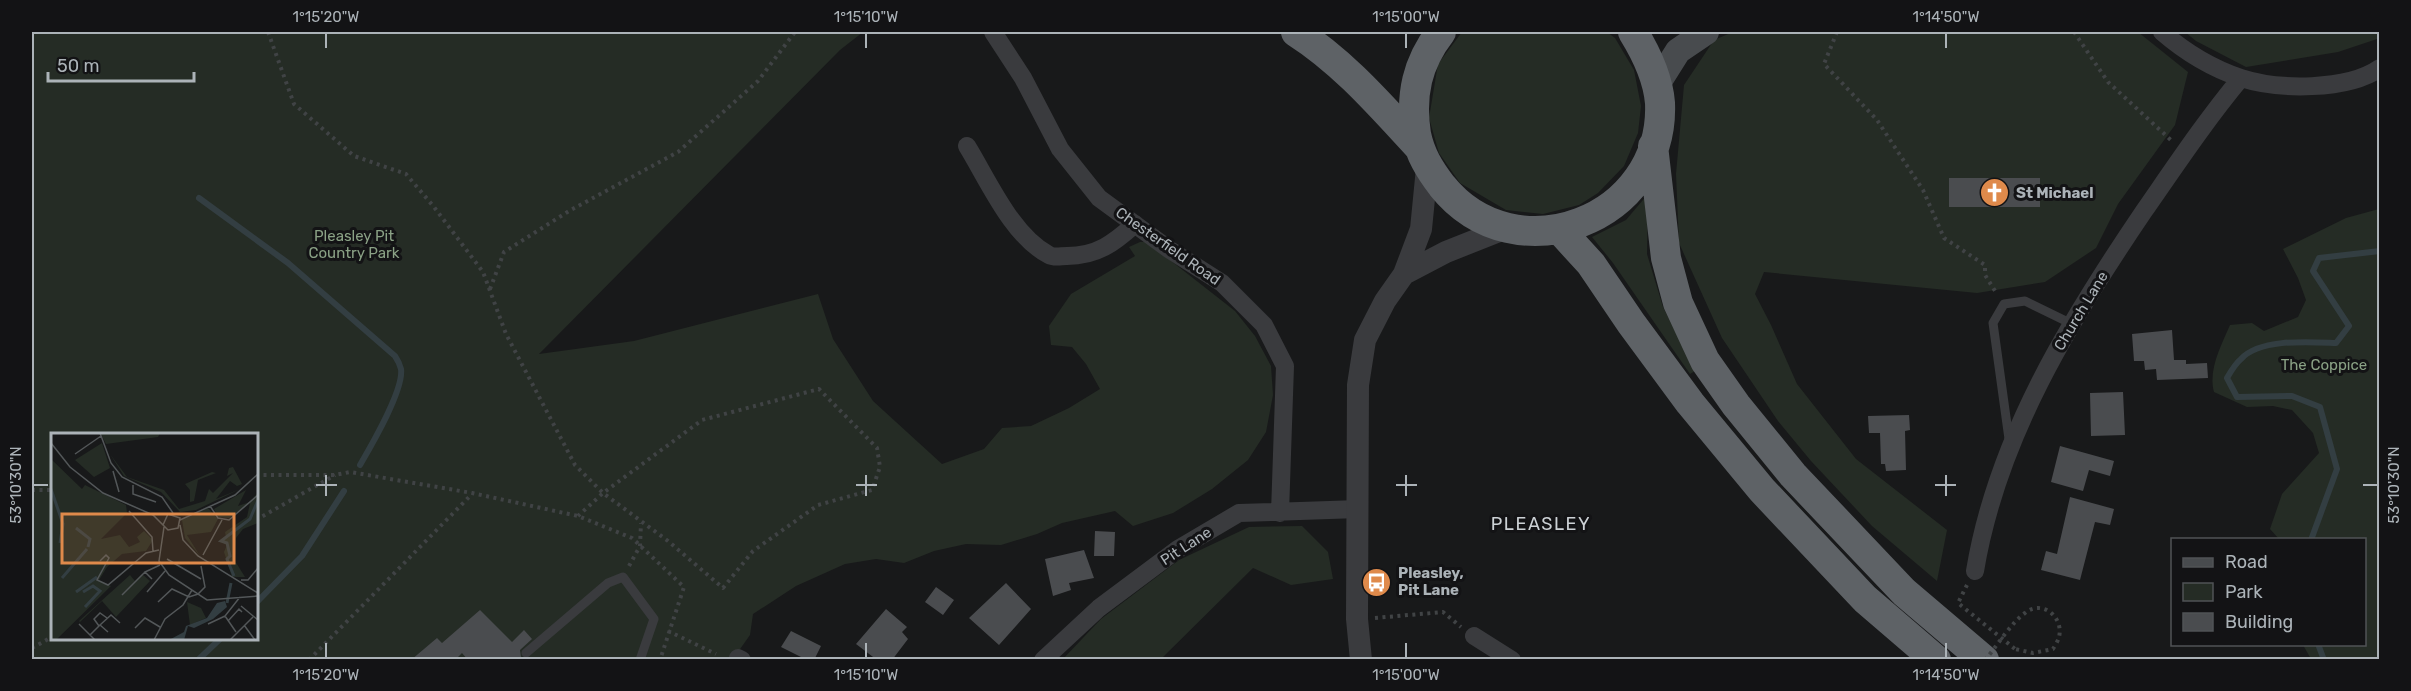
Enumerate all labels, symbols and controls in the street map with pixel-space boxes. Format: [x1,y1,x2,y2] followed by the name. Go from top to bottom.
[293,8,359,26] text: 1°15'20"W
[834,8,898,26] text: 1°15'10"W
[1372,8,1440,26] text: 1°15'00"W
[1913,8,1979,26] text: 1°14'50"W
[48,45,194,83] scale bar
[57,55,100,77] text: 50 m
[1979,177,2011,209] church icon: St Michael
[2016,184,2094,202] place label: St Michael
[1112,203,1224,289] street label: Chesterfield Road
[309,227,400,262] park label: Pleasley Pit Country Park
[2050,268,2112,354] street label: Church Lane
[2281,356,2367,374] park label: The Coppice
[51,433,258,640] inset map
[7,446,25,524] text: 53°10'30"N
[2385,446,2403,524] text: 53°10'30"N
[1491,513,1591,535] district label: PLEASLEY
[1157,523,1215,569] street label: Pit Lane
[2171,538,2366,646] legend
[2225,551,2268,573] text: Road
[1398,564,1464,599] place label: Pleasley, Pit Lane
[1361,566,1393,598] bus stop icon: Pleasley, Pit Lane
[2225,581,2263,603] text: Park
[2225,611,2293,633] text: Building
[293,666,359,684] text: 1°15'20"W
[834,666,898,684] text: 1°15'10"W
[1372,666,1440,684] text: 1°15'00"W
[1913,666,1979,684] text: 1°14'50"W

